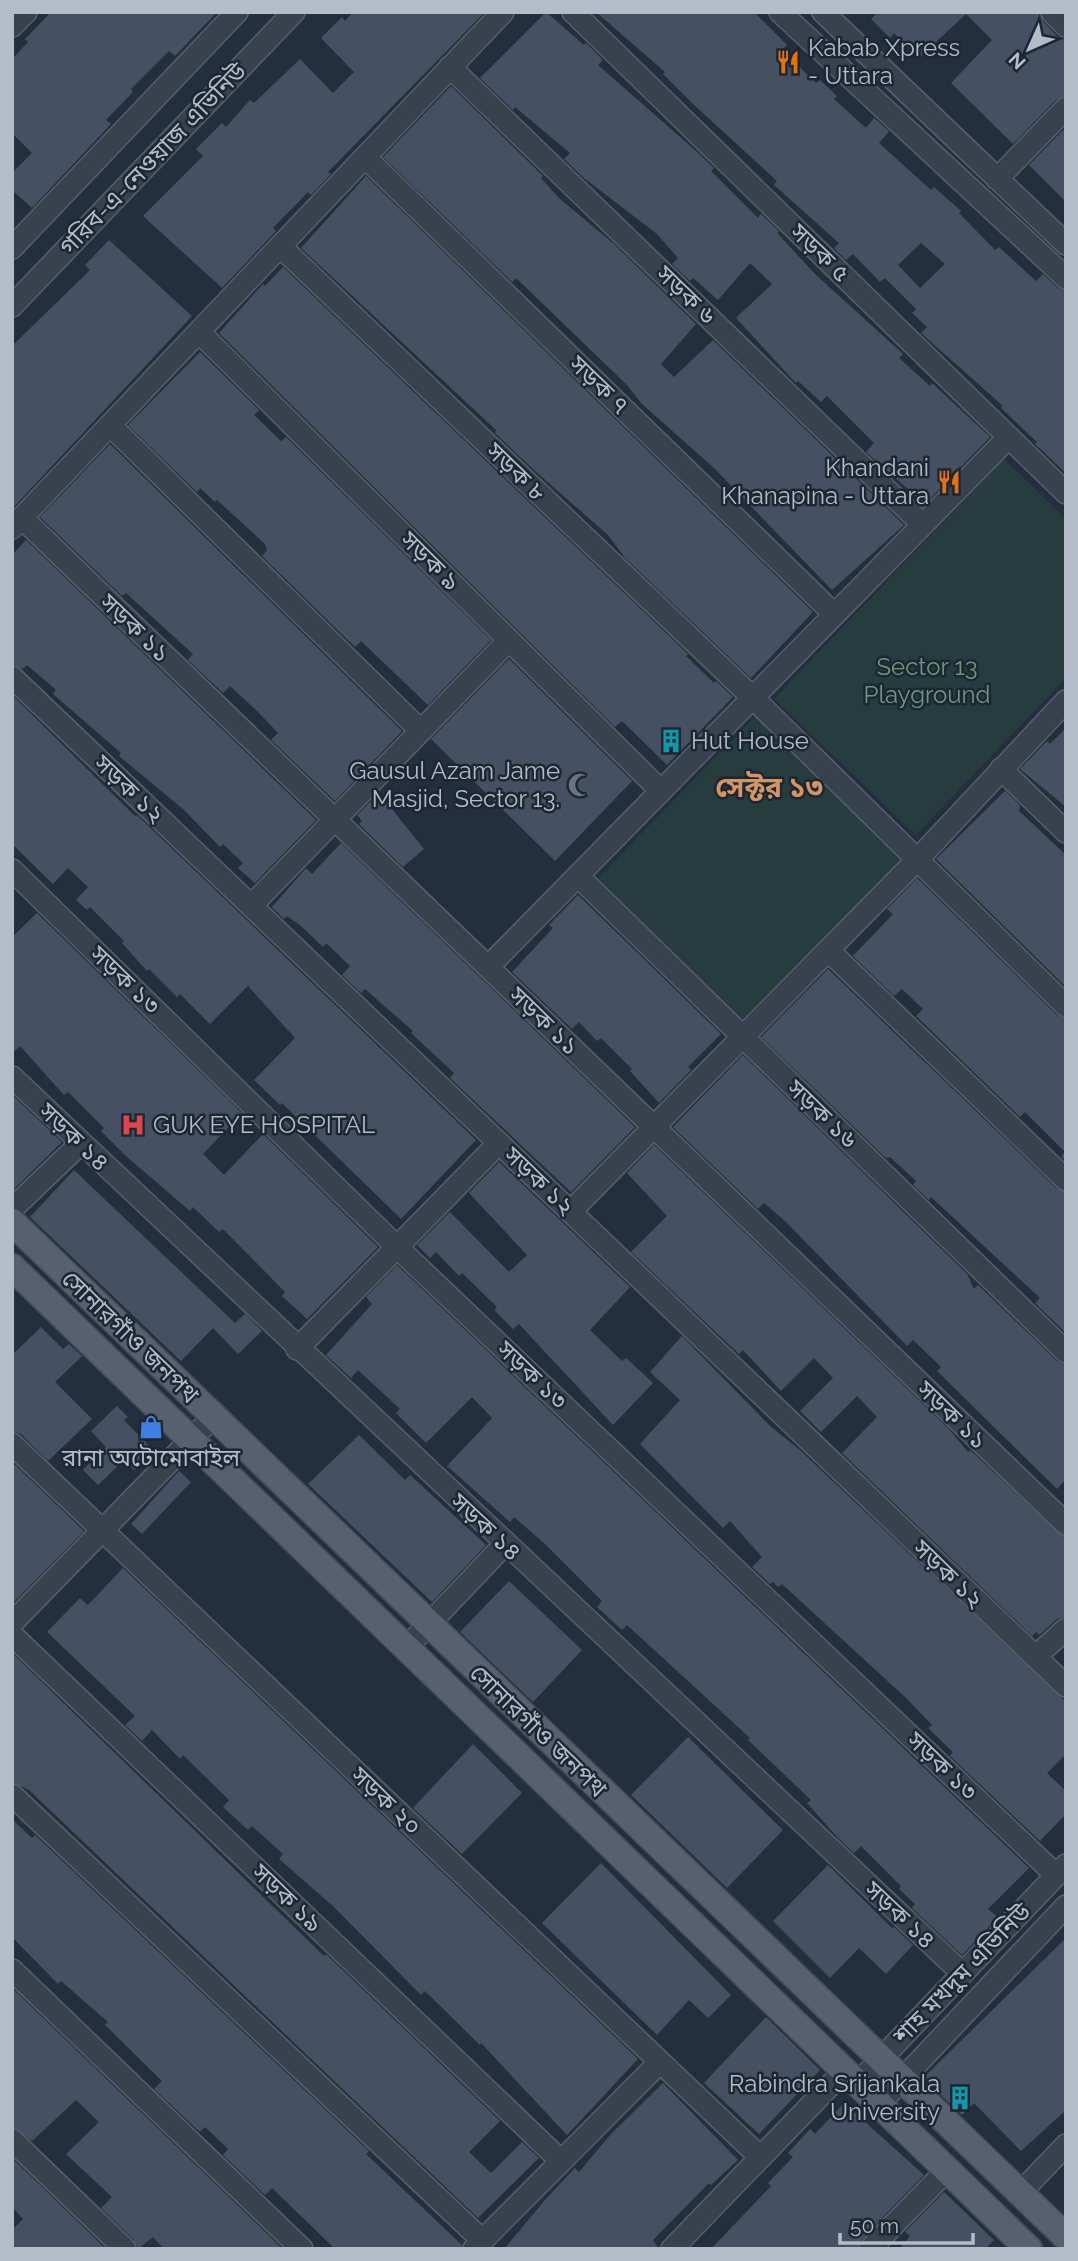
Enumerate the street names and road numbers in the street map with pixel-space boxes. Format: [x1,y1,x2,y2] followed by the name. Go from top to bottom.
[53,56,253,261] street label: গরিব-এ-নেওয়াজ এভিনিউ
[784,217,856,288] street label: সড়ক ৫
[650,259,722,330] street label: সড়ক ৬
[563,349,635,420] street label: সড়ক ৭
[480,436,552,507] street label: সড়ক ৮
[394,524,466,596] street label: সড়ক ৯
[94,587,176,668] street label: সড়ক ১১
[88,748,170,829] street label: সড়ক ১২
[84,939,166,1020] street label: সড়ক ১৩
[503,980,585,1061] street label: সড়ক ১১
[781,1073,863,1154] street label: সড়ক ১৬
[33,1096,115,1177] street label: সড়ক ১৪
[498,1140,580,1221] street label: সড়ক ১২
[56,1264,205,1409] street label: সোনারগাঁও জনপথ
[491,1334,573,1415] street label: সড়ক ১৩
[911,1374,993,1455] street label: সড়ক ১১
[444,1486,528,1567] street label: সড়ক ১৪
[907,1533,989,1614] street label: সড়ক ১২
[464,1658,613,1803] street label: সোনারগাঁও জনপথ
[901,1725,983,1806] street label: সড়ক ১৩
[345,1760,427,1841] street label: সড়ক ২০
[246,1857,328,1938] street label: সড়ক ১৯
[858,1874,942,1955] street label: সড়ক ১৪
[886,1896,1037,2051] street label: শাহ মখদুম এভিনিউ

